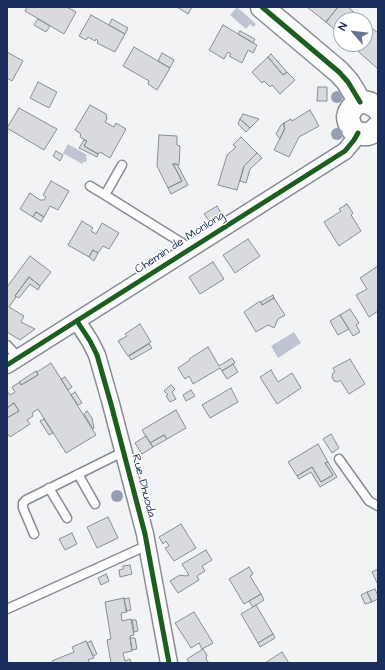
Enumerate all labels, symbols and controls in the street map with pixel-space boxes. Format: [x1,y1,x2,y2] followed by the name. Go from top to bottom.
[333,12,373,52] north arrow
[335,20,351,33] text: N
[133,209,227,277] street label: Chemin de Monlong
[128,453,158,519] street label: Rue Dhuoda

